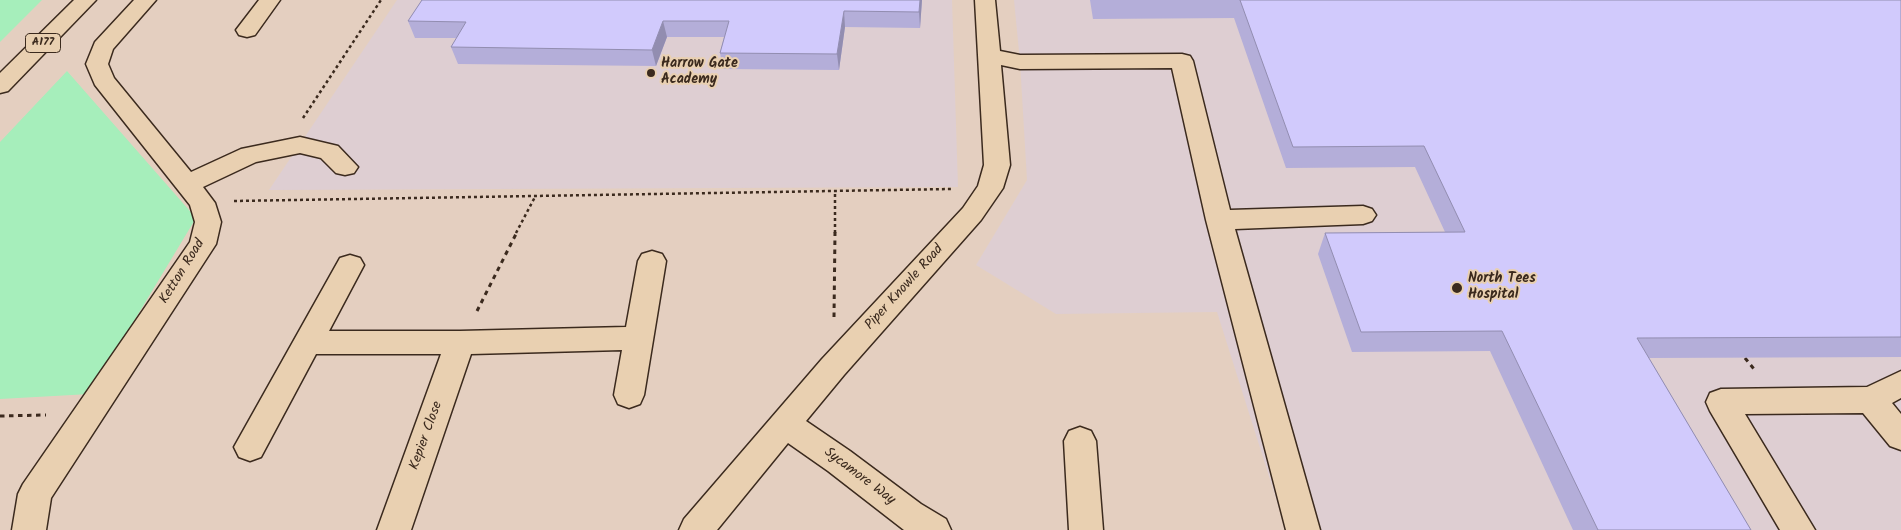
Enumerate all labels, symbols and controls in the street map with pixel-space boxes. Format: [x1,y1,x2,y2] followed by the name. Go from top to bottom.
[26,34,60,52] road number: A177
[661,57,738,90] place label: Harrow Gate Academy
[645,67,657,79] marker: Harrow Gate Academy
[157,237,209,307] street label: Ketton Road
[862,242,948,334] street label: Piper Knowle Road
[1468,272,1536,304] place label: North Tees Hospital
[1450,281,1464,295] marker: North Tees Hospital
[407,400,447,472] street label: Kepier Close
[820,445,898,509] street label: Sycamore Way

